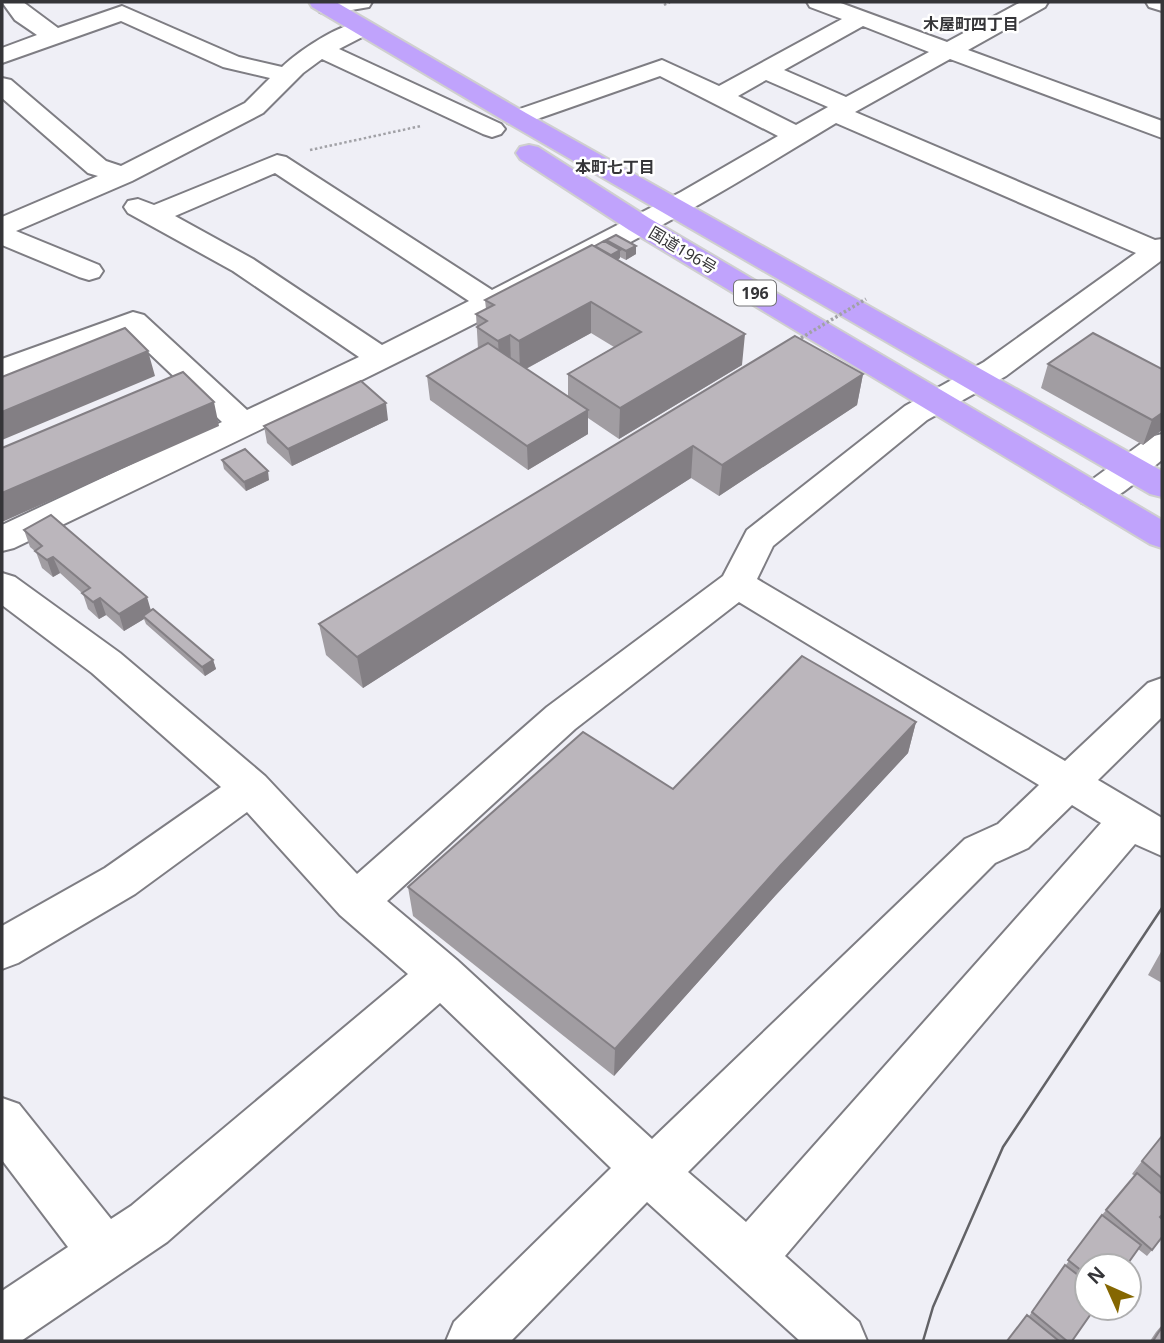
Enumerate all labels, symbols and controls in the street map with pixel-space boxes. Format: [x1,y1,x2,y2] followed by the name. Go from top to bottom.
[923,13,1019,35] district label: 木屋町四丁目
[575,156,655,178] district label: 本町七丁目
[645,221,721,279] street label: 国道196号
[734,280,776,306] road number: 196
[1073,1252,1143,1322] north arrow
[1081,1260,1111,1290] text: N

